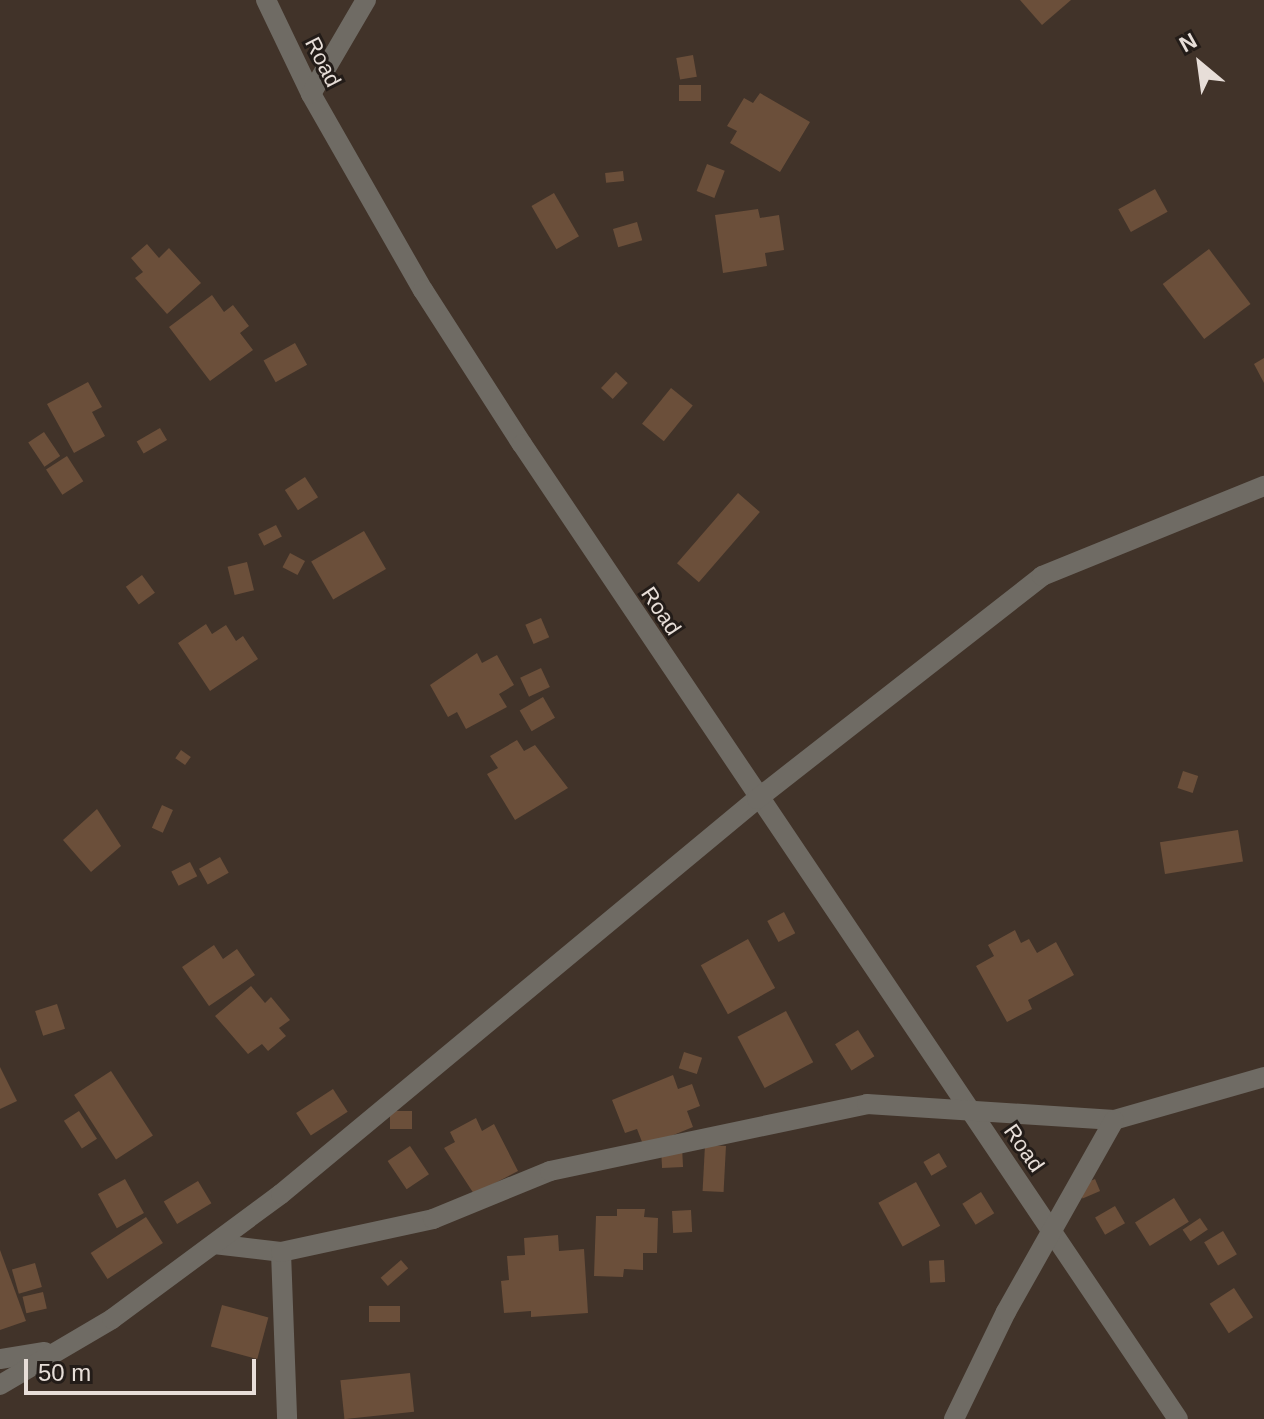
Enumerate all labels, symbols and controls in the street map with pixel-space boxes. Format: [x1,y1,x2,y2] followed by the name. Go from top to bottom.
[1160,24,1240,104] north arrow
[1175,28,1201,57] text: N
[299,33,347,91] street label: Road
[635,582,687,640] street label: Road
[998,1119,1050,1177] street label: Road
[28,1343,260,1393] scale bar
[38,1359,91,1386] text: 50 m

